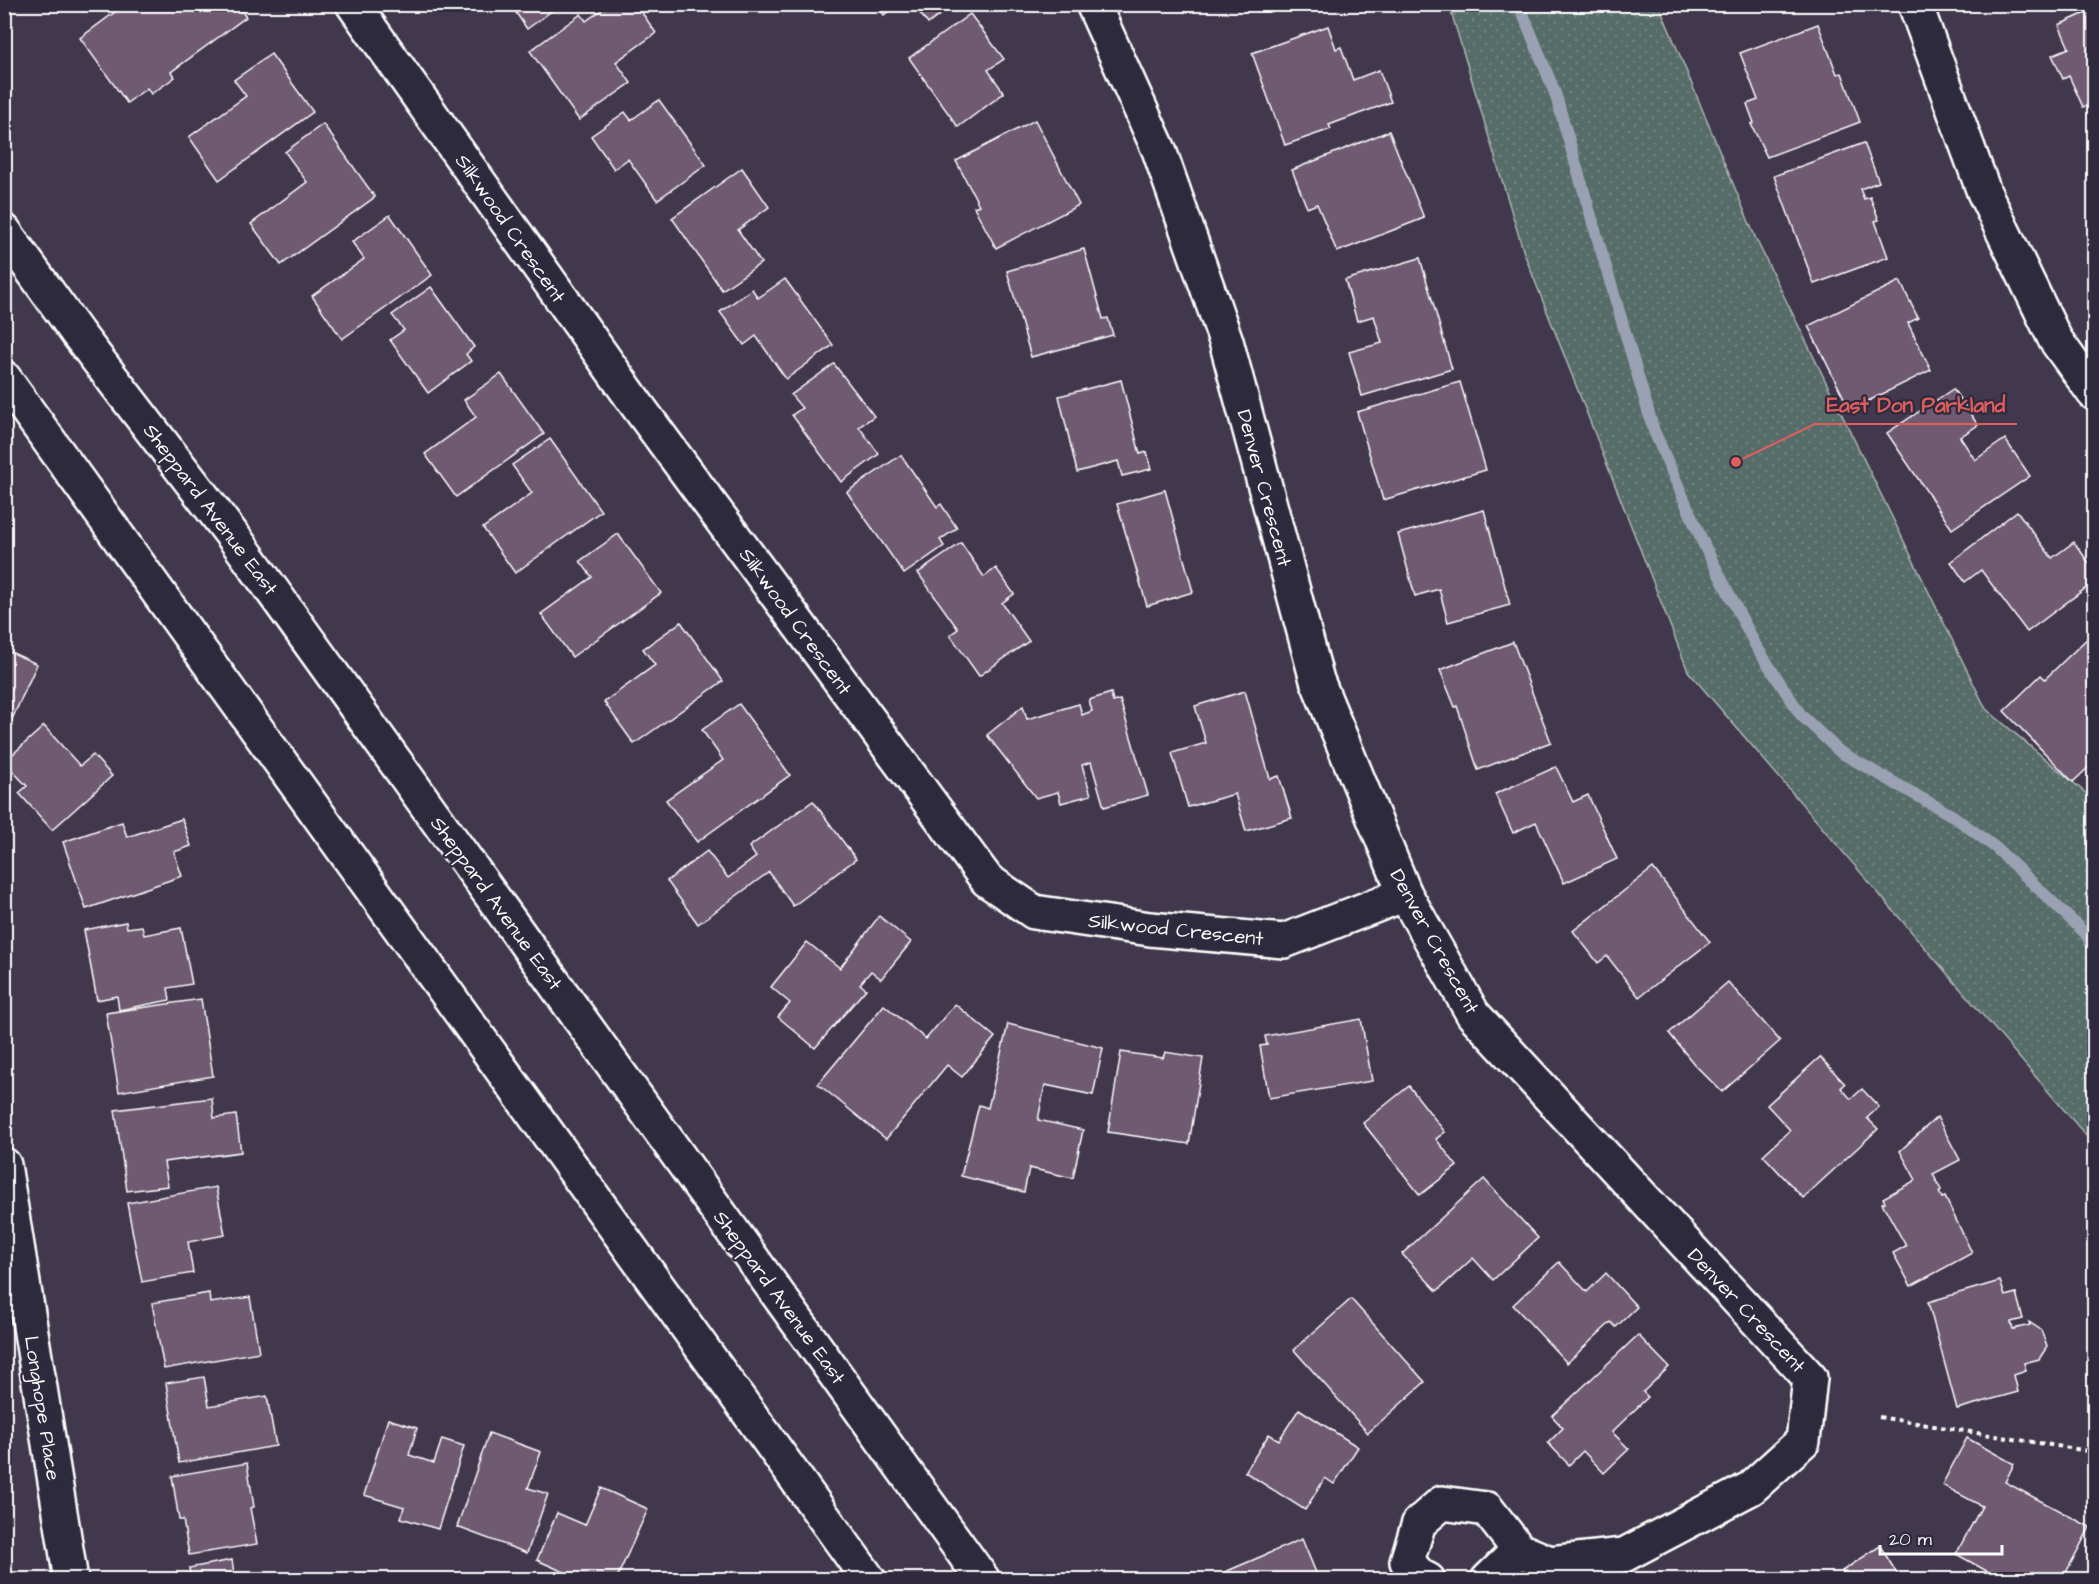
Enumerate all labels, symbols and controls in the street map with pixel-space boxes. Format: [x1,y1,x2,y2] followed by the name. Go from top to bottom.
[448,149,572,309] street label: Silkwood Crescent
[1815,385,2017,424] callout: East Don Parkland
[1827,391,2006,420] text: East Don Parkland
[1230,407,1298,570] street label: Denver Crescent
[136,418,284,601] street label: Sheppard Avenue East
[732,542,858,701] street label: Silkwood Crescent
[424,811,569,996] street label: Sheppard Avenue East
[1383,864,1486,1019] street label: Denver Crescent
[1087,907,1265,953] street label: Silkwood Crescent
[707,1205,852,1390] street label: Sheppard Avenue East
[1681,1242,1812,1379] street label: Denver Crescent
[16,1334,67,1483] street label: Longhope Place
[1880,1518,2002,1556] scale bar
[1889,1527,1932,1552] text: 20 m

